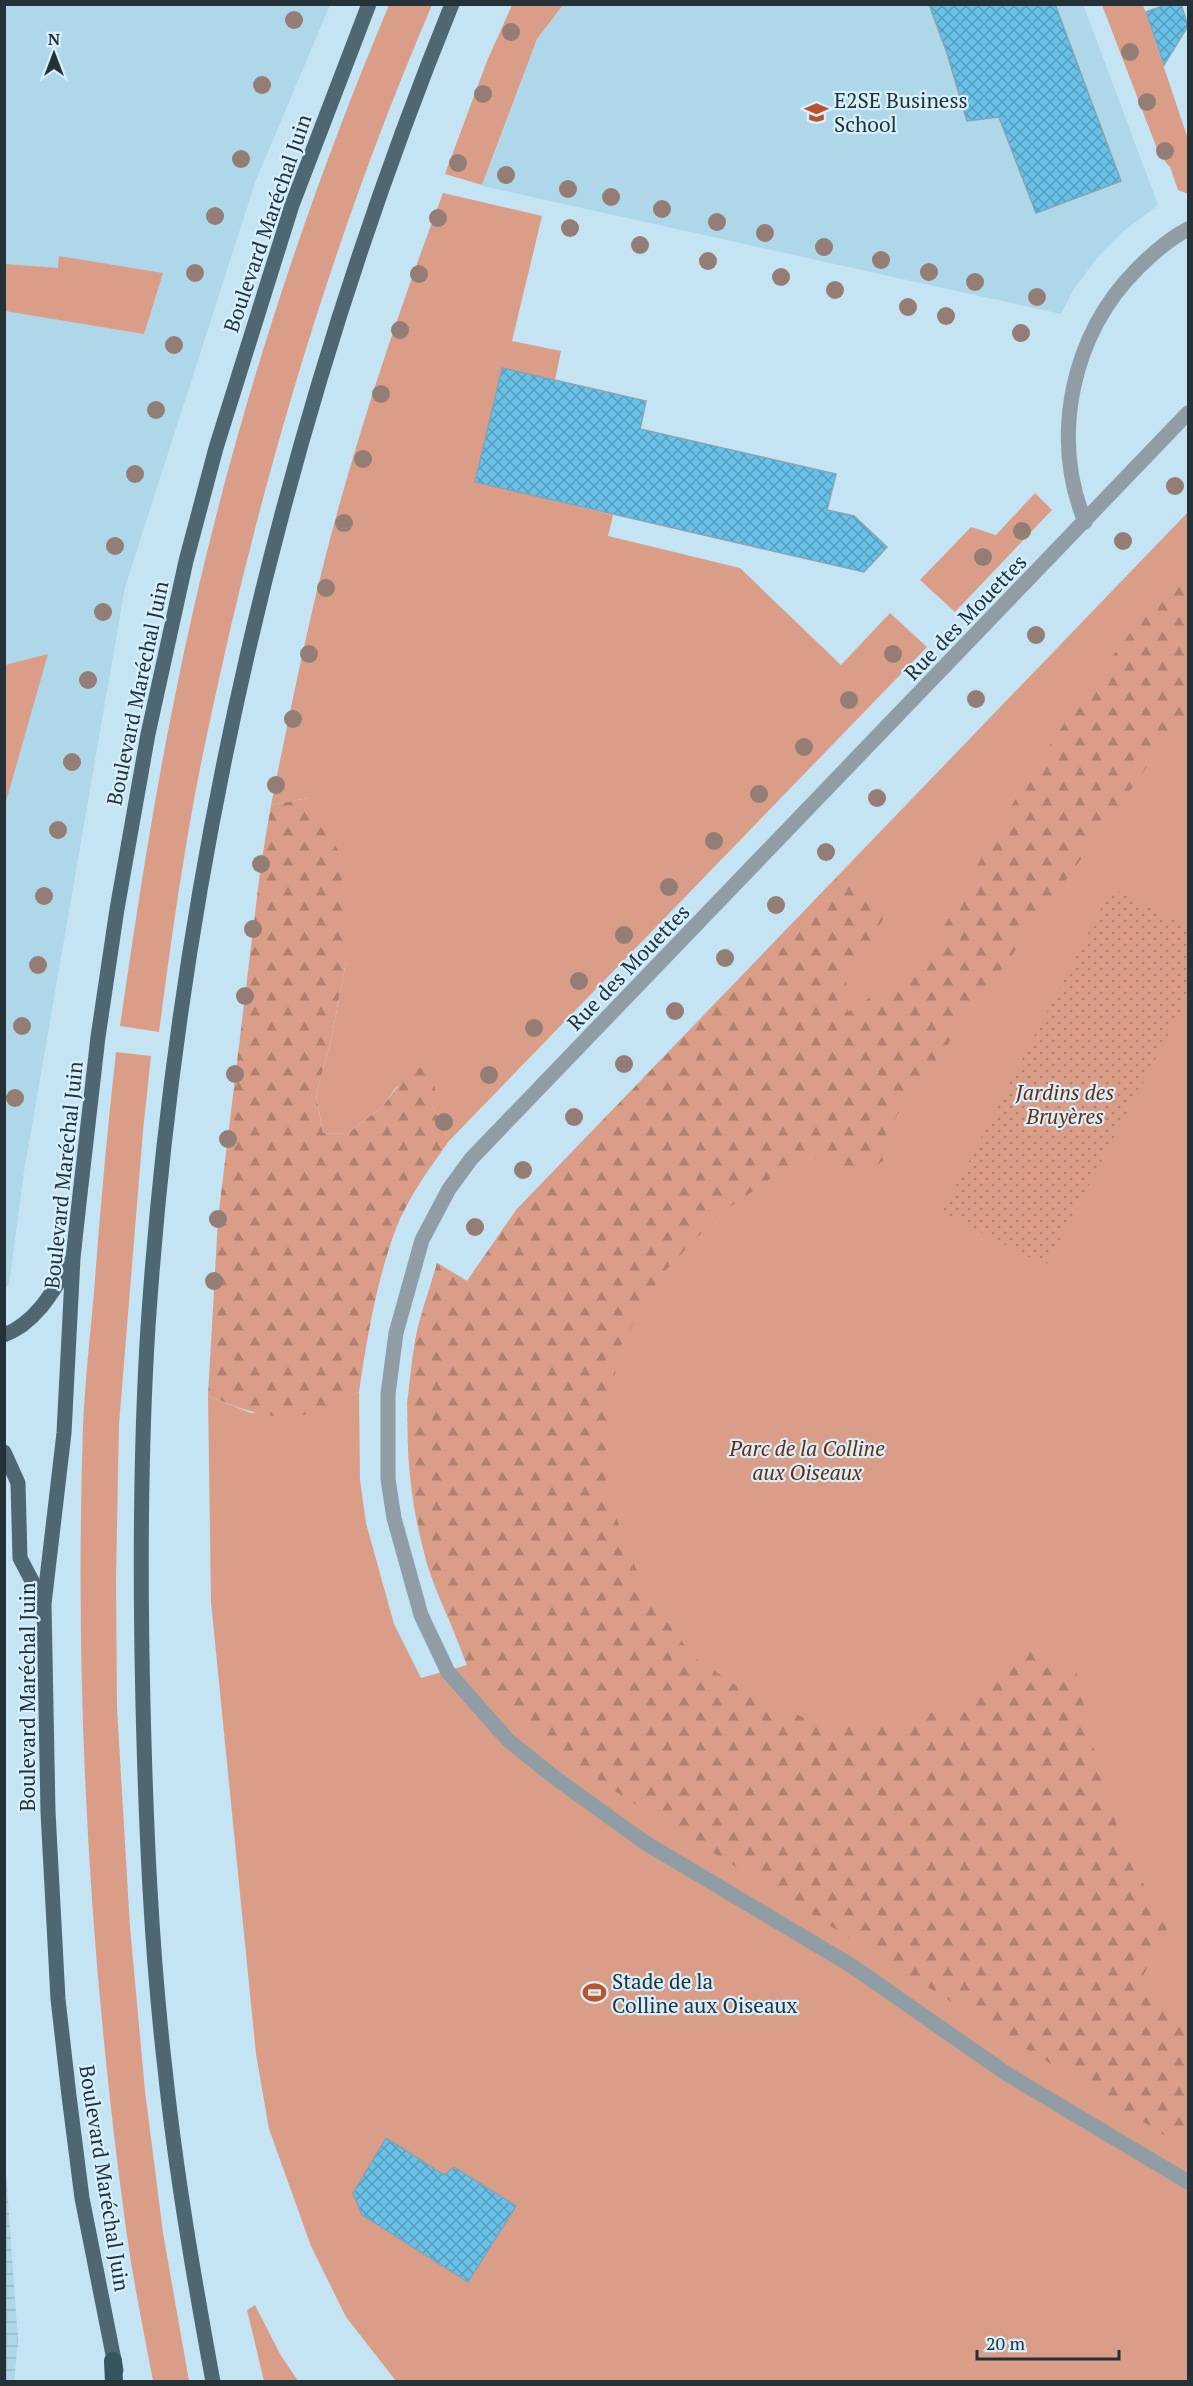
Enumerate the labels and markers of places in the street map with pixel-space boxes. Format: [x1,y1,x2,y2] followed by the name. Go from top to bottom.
[834,86,968,138] place label: E2SE Business School
[803,99,829,125] school or university icon: E2SE Business School
[612,1967,798,2019] place label: Stade de la Colline aux Oiseaux
[581,1980,607,2006] sports icon: Stade de la Colline aux Oiseaux

